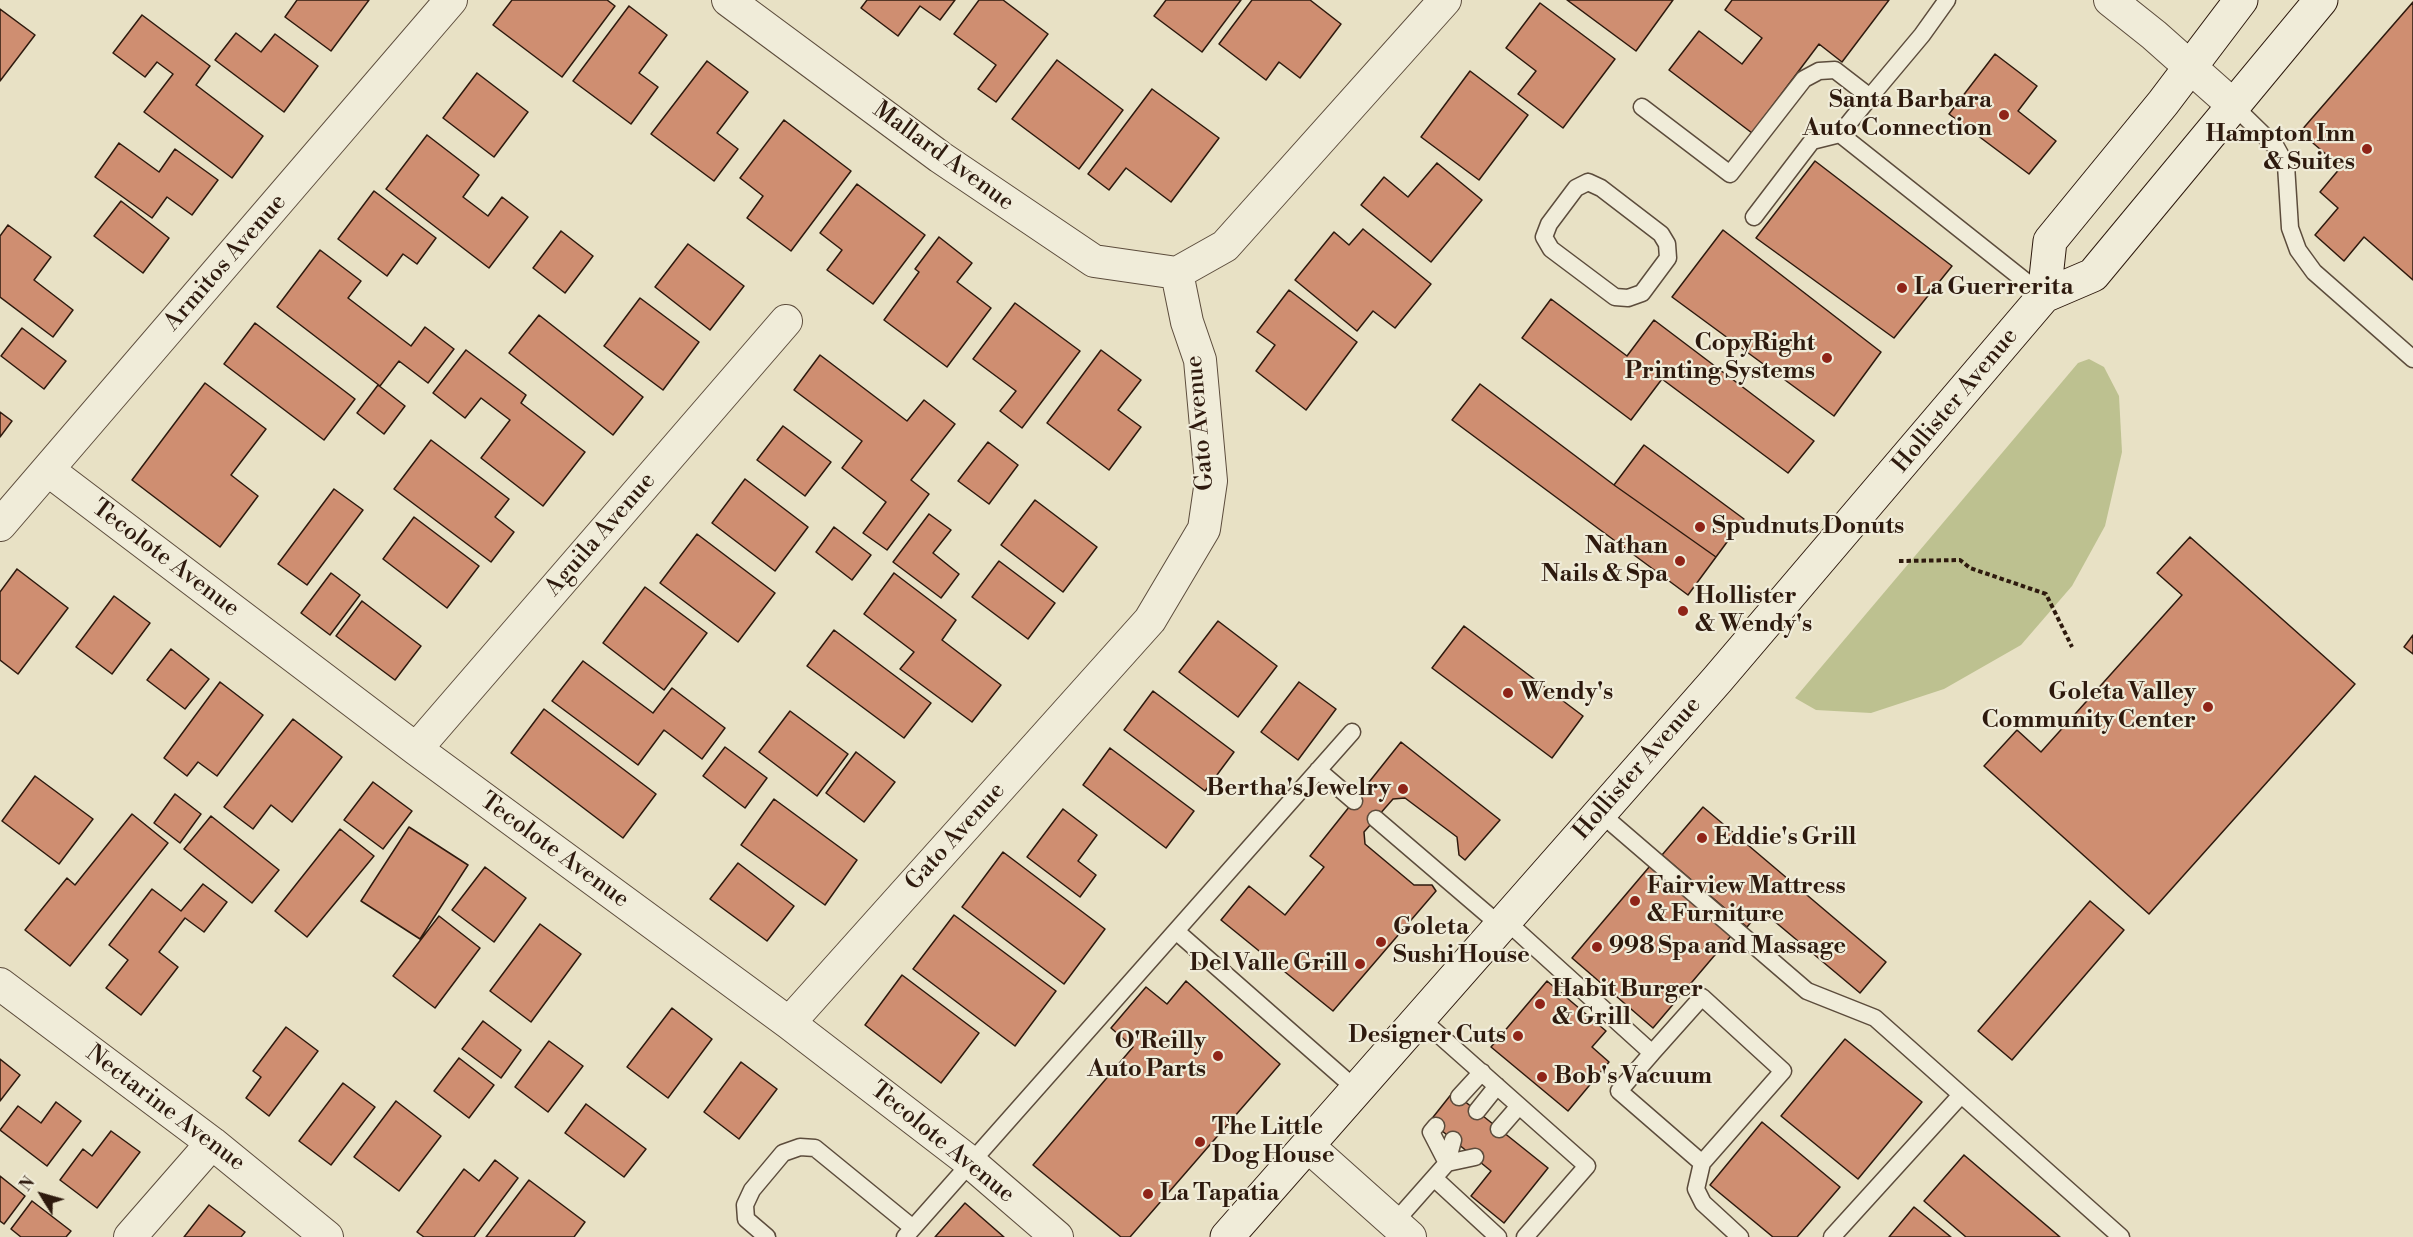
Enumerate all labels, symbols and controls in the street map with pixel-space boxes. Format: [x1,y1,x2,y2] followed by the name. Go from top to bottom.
[1802,87,1992,143] place label: Santa Barbara Auto Connection
[867,96,1019,218] street label: Mallard Avenue
[1997,108,2011,122] marker: Santa Barbara Auto Connection
[2205,121,2355,177] place label: Hampton Inn & Suites
[2360,142,2374,156] marker: Hampton Inn & Suites
[159,189,293,337] street label: Armitos Avenue
[1914,274,2073,302] place label: La Guerrerita
[1895,281,1909,295] marker: La Guerrerita
[1887,323,2025,479] street label: Hollister Avenue
[1625,330,1815,386] place label: CopyRight Printing Systems
[1820,351,1834,365] marker: CopyRight Printing Systems
[1181,354,1221,492] street label: Gato Avenue
[539,467,663,603] street label: Aguila Avenue
[86,494,244,624] street label: Tecolote Avenue
[1712,513,1904,541] place label: Spudnuts Donuts
[1693,520,1707,534] marker: Spudnuts Donuts
[1541,533,1668,589] place label: Nathan Nails & Spa
[1673,554,1687,568] marker: Nathan Nails & Spa
[1695,583,1812,639] place label: Hollister & Wendy's
[1676,604,1690,618] marker: Hollister & Wendy's
[1520,679,1613,707] place label: Wendy's
[1981,679,2196,735] place label: Goleta Valley Community Center
[1501,686,1515,700] marker: Wendy's
[1568,691,1708,847] street label: Hollister Avenue
[2201,700,2215,714] marker: Goleta Valley Community Center
[1206,775,1391,803] place label: Bertha's Jewelry
[900,777,1012,897] street label: Gato Avenue
[1396,782,1410,796] marker: Bertha's Jewelry
[474,787,634,915] street label: Tecolote Avenue
[1714,824,1856,852] place label: Eddie's Grill
[1695,831,1709,845] marker: Eddie's Grill
[1647,873,1846,929] place label: Fairview Mattress & Furniture
[1628,894,1642,908] marker: Fairview Mattress & Furniture
[1393,914,1530,970] place label: Goleta Sushi House
[1609,933,1846,961] place label: 998 Spa and Massage
[1374,935,1388,949] marker: Goleta Sushi House
[1590,940,1604,954] marker: 998 Spa and Massage
[1190,950,1348,978] place label: Del Valle Grill
[1353,957,1367,971] marker: Del Valle Grill
[1552,976,1703,1032] place label: Habit Burger & Grill
[1533,997,1547,1011] marker: Habit Burger & Grill
[1348,1022,1506,1050] place label: Designer Cuts
[1087,1028,1206,1084] place label: O'Reilly Auto Parts
[1511,1029,1525,1043] marker: Designer Cuts
[80,1040,250,1178] street label: Nectarine Avenue
[1211,1049,1225,1063] marker: O'Reilly Auto Parts
[1554,1063,1712,1091] place label: Bob's Vacuum
[1535,1070,1549,1084] marker: Bob's Vacuum
[864,1076,1020,1210] street label: Tecolote Avenue
[1212,1114,1335,1170] place label: The Little Dog House
[1193,1135,1207,1149] marker: The Little Dog House
[12,1165,72,1225] north arrow
[16,1173,39,1195] text: N
[1160,1180,1279,1208] place label: La Tapatia
[1141,1187,1155,1201] marker: La Tapatia

